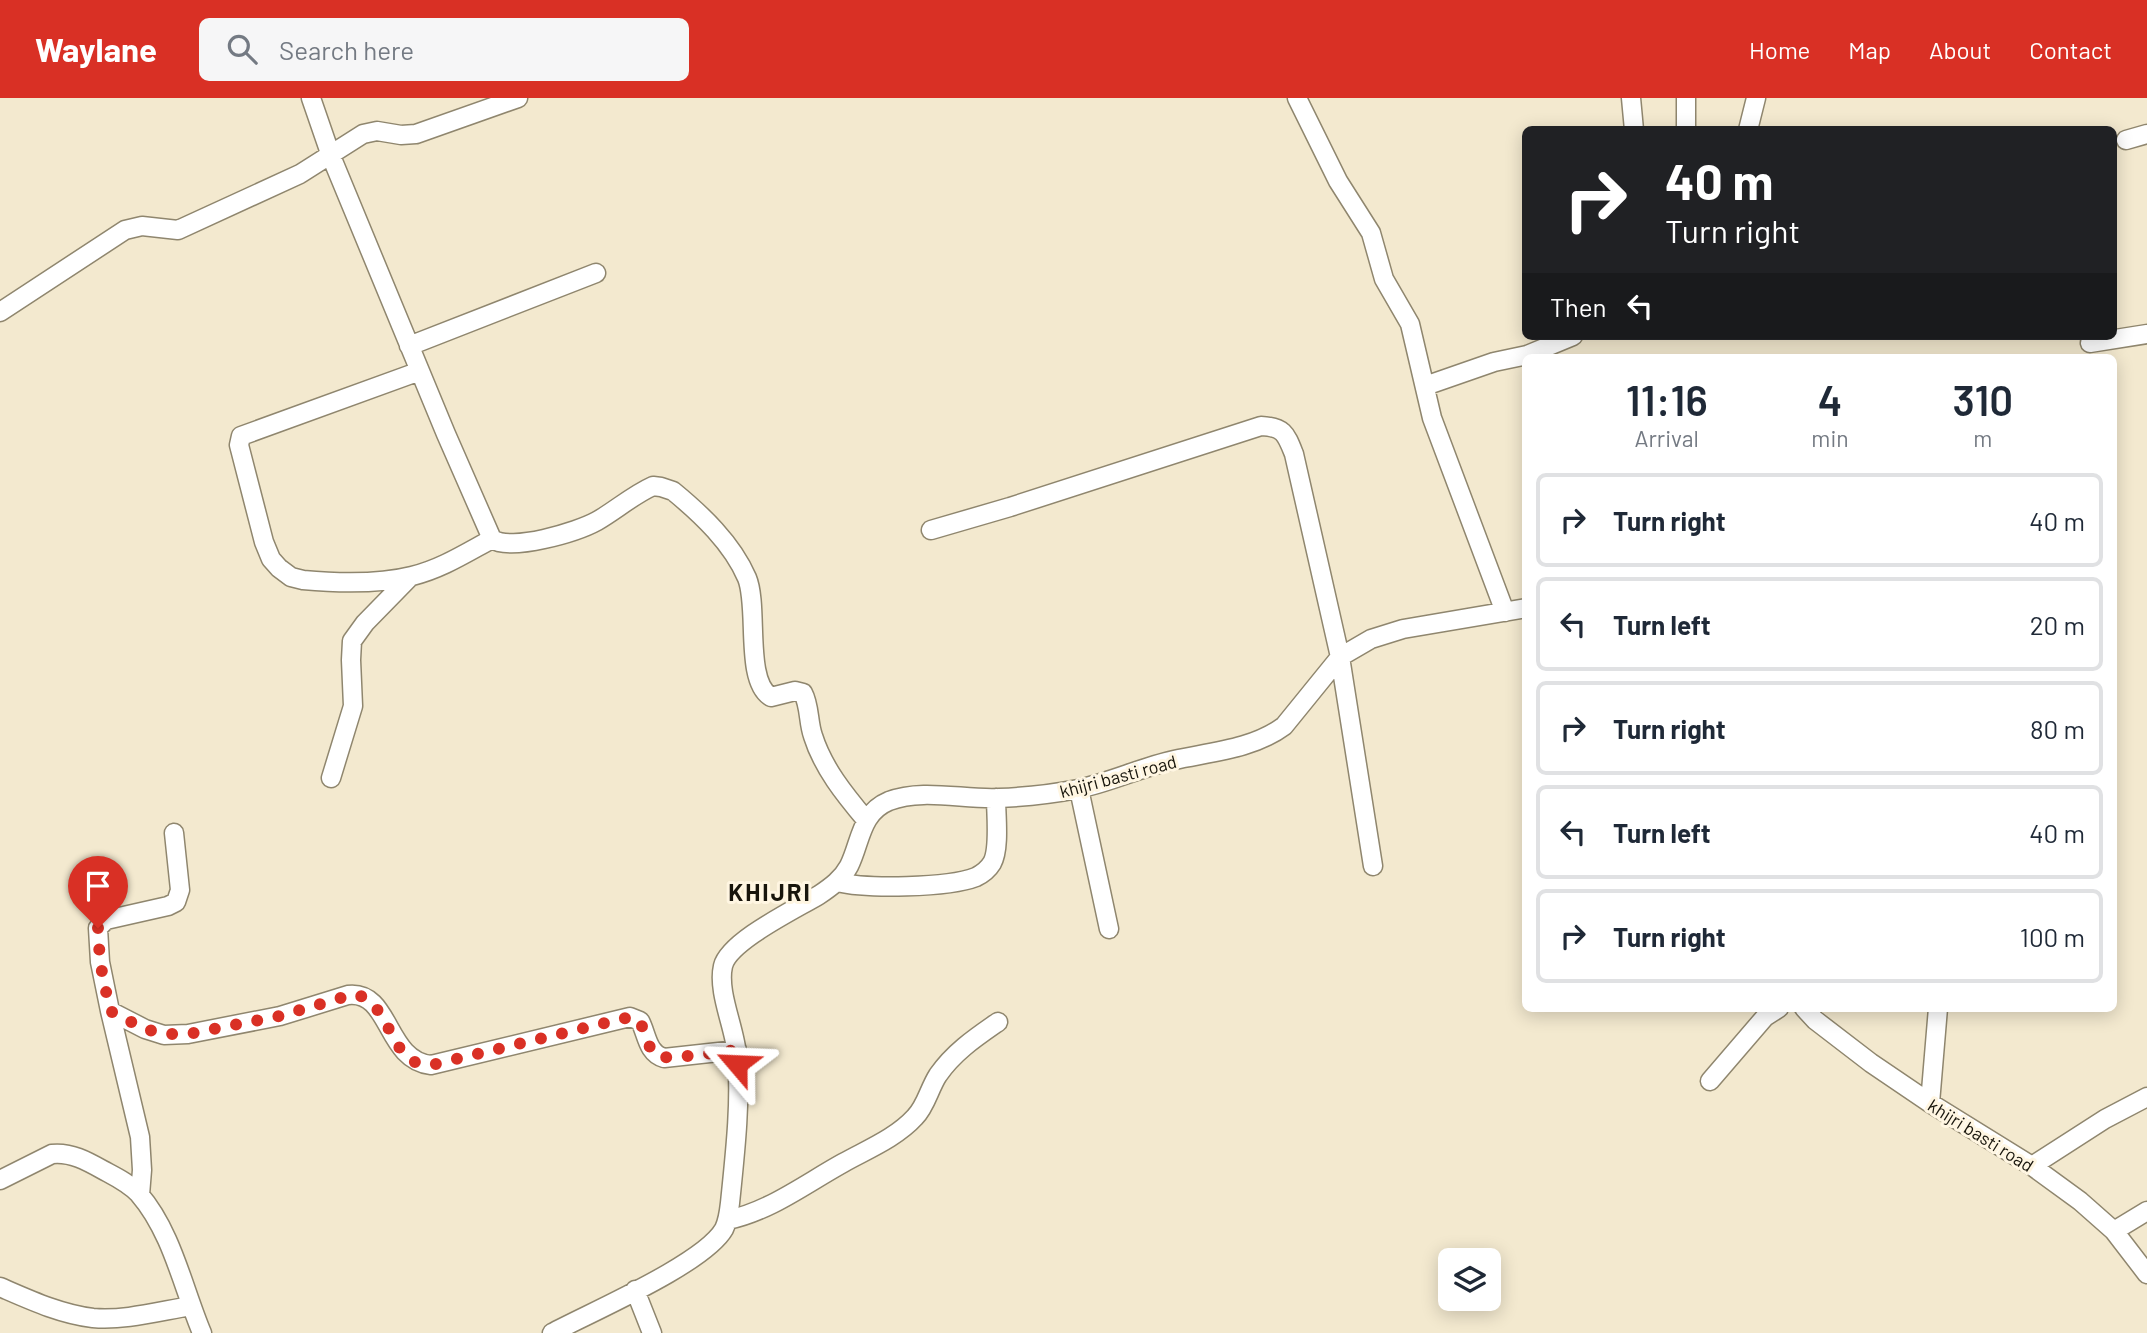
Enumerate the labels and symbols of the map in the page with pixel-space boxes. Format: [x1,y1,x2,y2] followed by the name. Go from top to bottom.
[1057,750,1179,802] street label: khijri basti road
[68,856,128,928] pin
[728,877,812,906] district label: KHIJRI
[700,1027,774,1101] position arrow
[1924,1094,2038,1176] street label: khijri basti road

